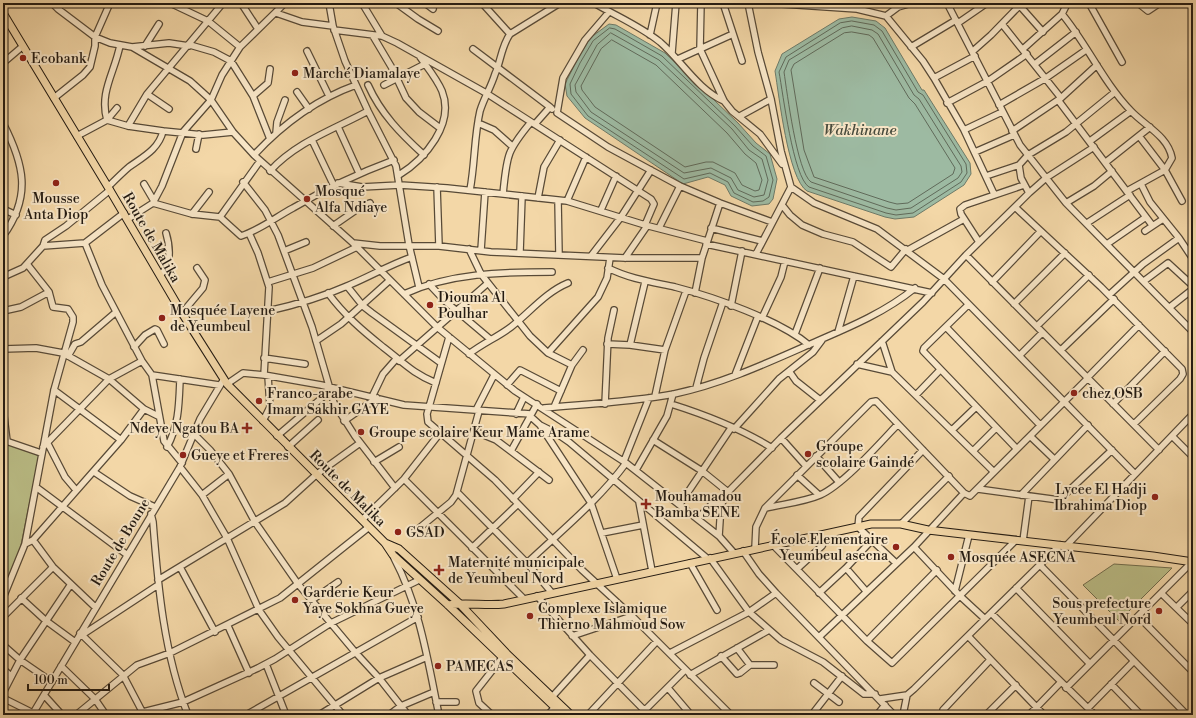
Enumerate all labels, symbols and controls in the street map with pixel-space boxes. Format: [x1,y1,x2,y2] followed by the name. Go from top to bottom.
[31,50,87,68] place label: Ecobank
[18,53,28,63] marker: Ecobank
[303,65,420,83] place label: Marché Diamalaye
[290,68,300,78] marker: Marché Diamalaye
[824,121,896,140] water label: Wakhinane
[51,178,61,188] marker: Mousse Anta Diop
[314,183,387,217] place label: Mosqué Alfa Ndiaye
[118,189,185,287] street label: Route de Malika
[23,190,88,224] place label: Mousse Anta Diop
[302,194,312,204] marker: Mosqué Alfa Ndiaye
[438,289,505,323] place label: Diouma Al Poulhar
[425,300,435,310] marker: Diouma Al Poulhar
[170,302,275,336] place label: Mosquée Layene de Yeumbeul
[157,313,167,323] marker: Mosquée Layene de Yeumbeul
[267,385,389,419] place label: Franco-arabe Imam Sakhir GAYE
[1082,385,1143,403] place label: chez OSB
[1069,388,1079,398] marker: chez OSB
[254,396,264,406] marker: Franco-arabe Imam Sakhir GAYE
[130,420,239,438] place label: Ndeye Ngatou BA
[242,423,252,433] marker: Ndeye Ngatou BA
[369,424,590,442] place label: Groupe scolaire Keur Mame Arame
[356,427,366,437] marker: Groupe scolaire Keur Mame Arame
[816,438,914,472] place label: Groupe scolaire Gaindé
[191,447,289,465] place label: Gueye et Freres
[305,447,390,531] street label: Route de Malika
[803,449,813,459] marker: Groupe scolaire Gaindé
[178,450,188,460] marker: Gueye et Freres
[1054,481,1147,515] place label: Lycee El Hadji Ibrahima Diop
[654,488,742,522] place label: Mouhamadou Bamba SENE
[1150,492,1160,502] marker: Lycee El Hadji Ibrahima Diop
[88,495,154,590] street label: Route de Boune
[640,498,652,510] marker: Mouhamadou Bamba SENE
[406,524,445,542] place label: GSAD
[393,527,403,537] marker: GSAD
[771,529,889,565] place label: École Elementaire Yeumbeul asecna
[891,542,901,552] marker: École Elementaire Yeumbeul asecna
[959,549,1076,567] place label: Mosquée ASECNA
[946,552,956,562] marker: Mosquée ASECNA
[448,554,585,588] place label: Maternité municipale de Yeumbeul Nord
[433,564,445,576] marker: Maternité municipale de Yeumbeul Nord
[302,584,424,618] place label: Garderie Keur Yaye Sokhna Gueye
[290,595,300,605] marker: Garderie Keur Yaye Sokhna Gueye
[1052,595,1151,629] place label: Sous prefecture Yeumbeul Nord
[538,600,685,634] place label: Complexe Islamique Thierno Mahmoud Sow
[1154,606,1164,616] marker: Sous prefecture Yeumbeul Nord
[525,611,535,621] marker: Complexe Islamique Thierno Mahmoud Sow
[446,658,513,676] place label: PAMECAS
[433,661,443,671] marker: PAMECAS
[28,666,109,692] scale bar
[34,673,68,688] text: 100 m

